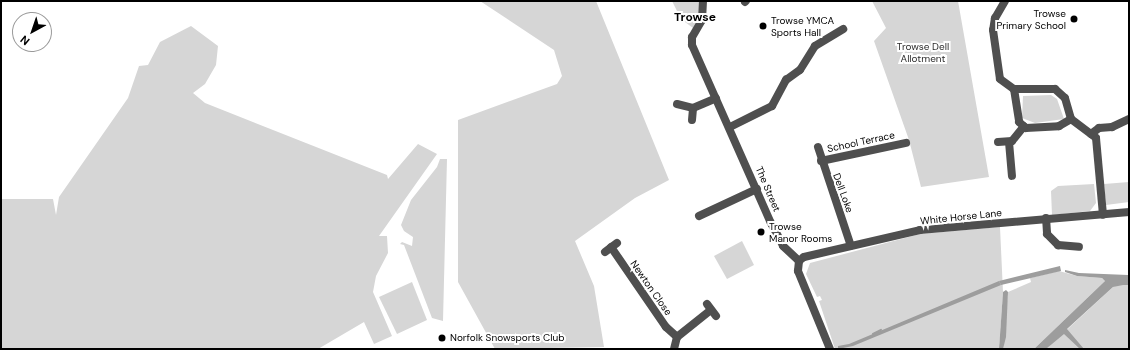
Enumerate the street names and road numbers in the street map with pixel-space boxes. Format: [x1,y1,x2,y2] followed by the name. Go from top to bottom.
[826,129,896,155] street label: School Terrace
[753,165,783,213] street label: The Street
[830,172,856,214] street label: Dell Loke
[920,207,1002,227] street label: White Horse Lane
[628,258,674,318] street label: Newton Close

